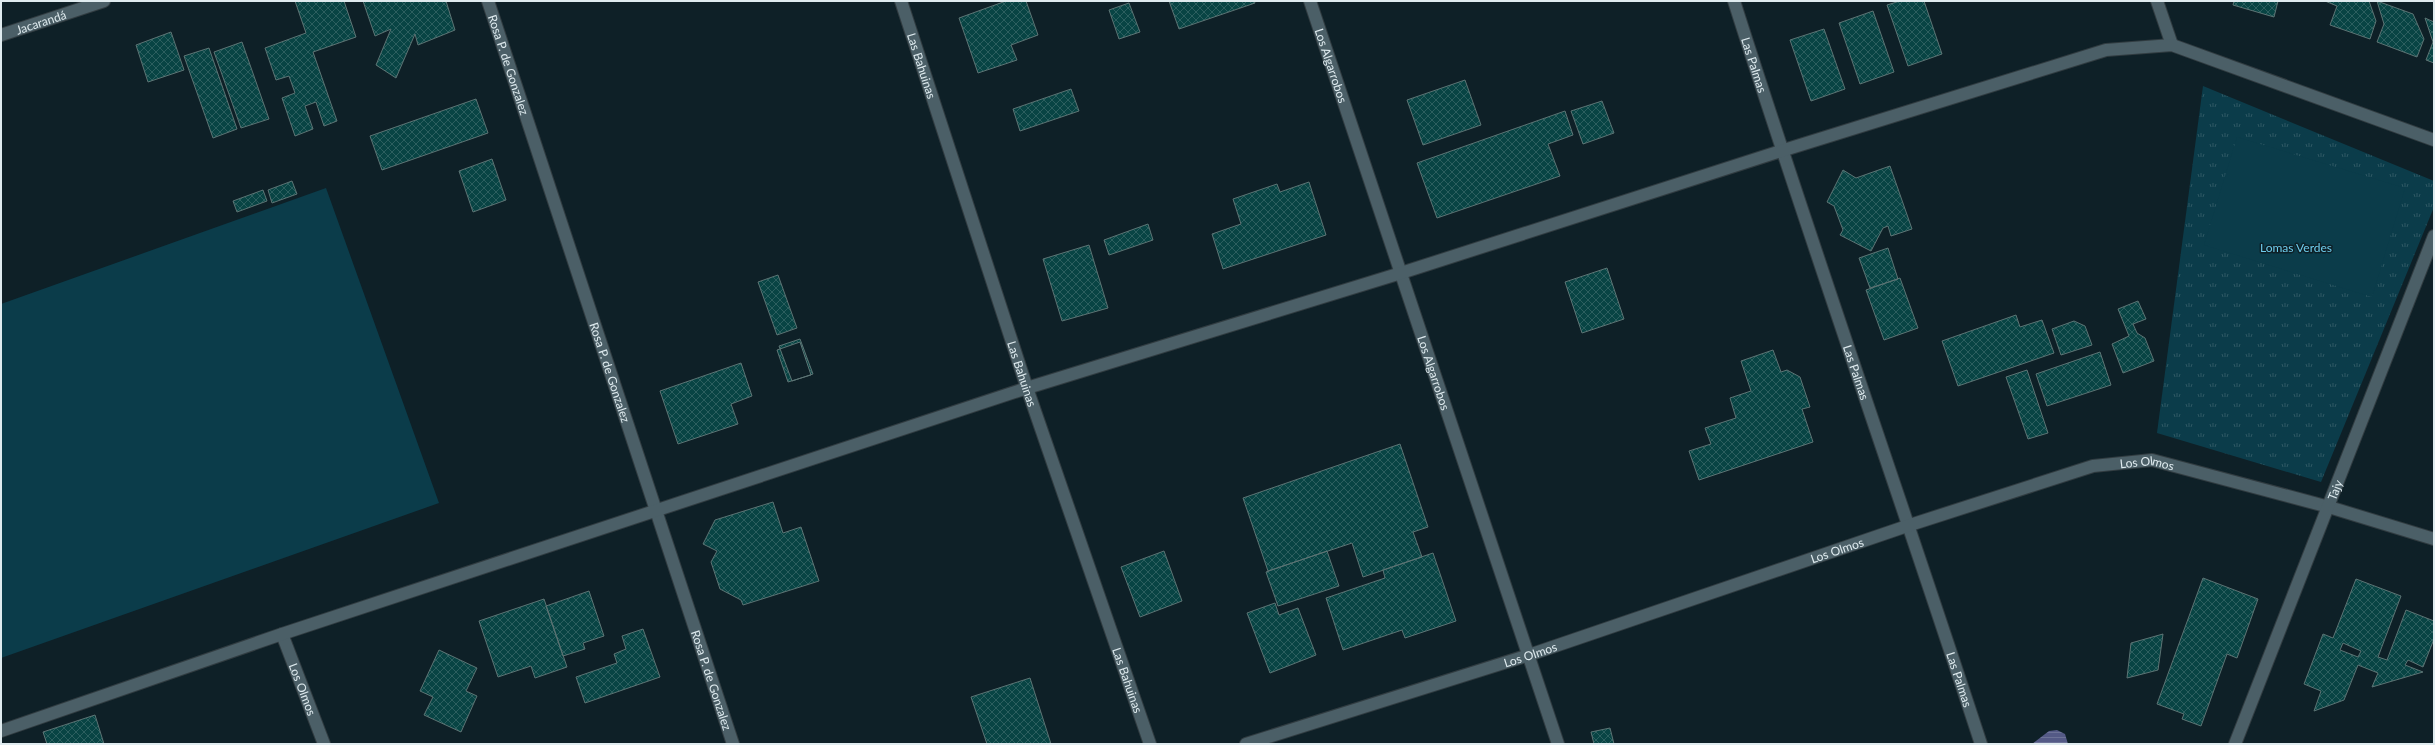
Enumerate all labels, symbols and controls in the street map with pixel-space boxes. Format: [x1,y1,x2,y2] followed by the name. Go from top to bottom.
[14,7,68,37] street label: Jacarandá
[485,13,533,117] street label: Rosa P. de Gonzalez
[1312,26,1351,105] street label: Los Algarrobos
[904,31,940,100] street label: Las Bahuinas
[1739,35,1770,94] street label: Las Palmas
[2260,240,2332,255] park label: Lomas Verdes
[587,320,634,425] street label: Rosa P. de Gonzalez
[1415,334,1454,412] street label: Los Algarrobos
[1005,339,1040,409] street label: Las Bahuinas
[1840,343,1873,402] street label: Las Palmas
[2119,452,2176,473] street label: Los Olmos
[2324,477,2346,502] street label: Tajy
[1808,534,1865,566] street label: Los Olmos
[688,628,736,733] street label: Rosa P. de Gonzalez
[1502,639,1559,670] street label: Los Olmos
[1110,645,1146,715] street label: Las Bahuinas
[1944,650,1976,709] street label: Las Palmas
[286,661,320,718] street label: Los Olmos

